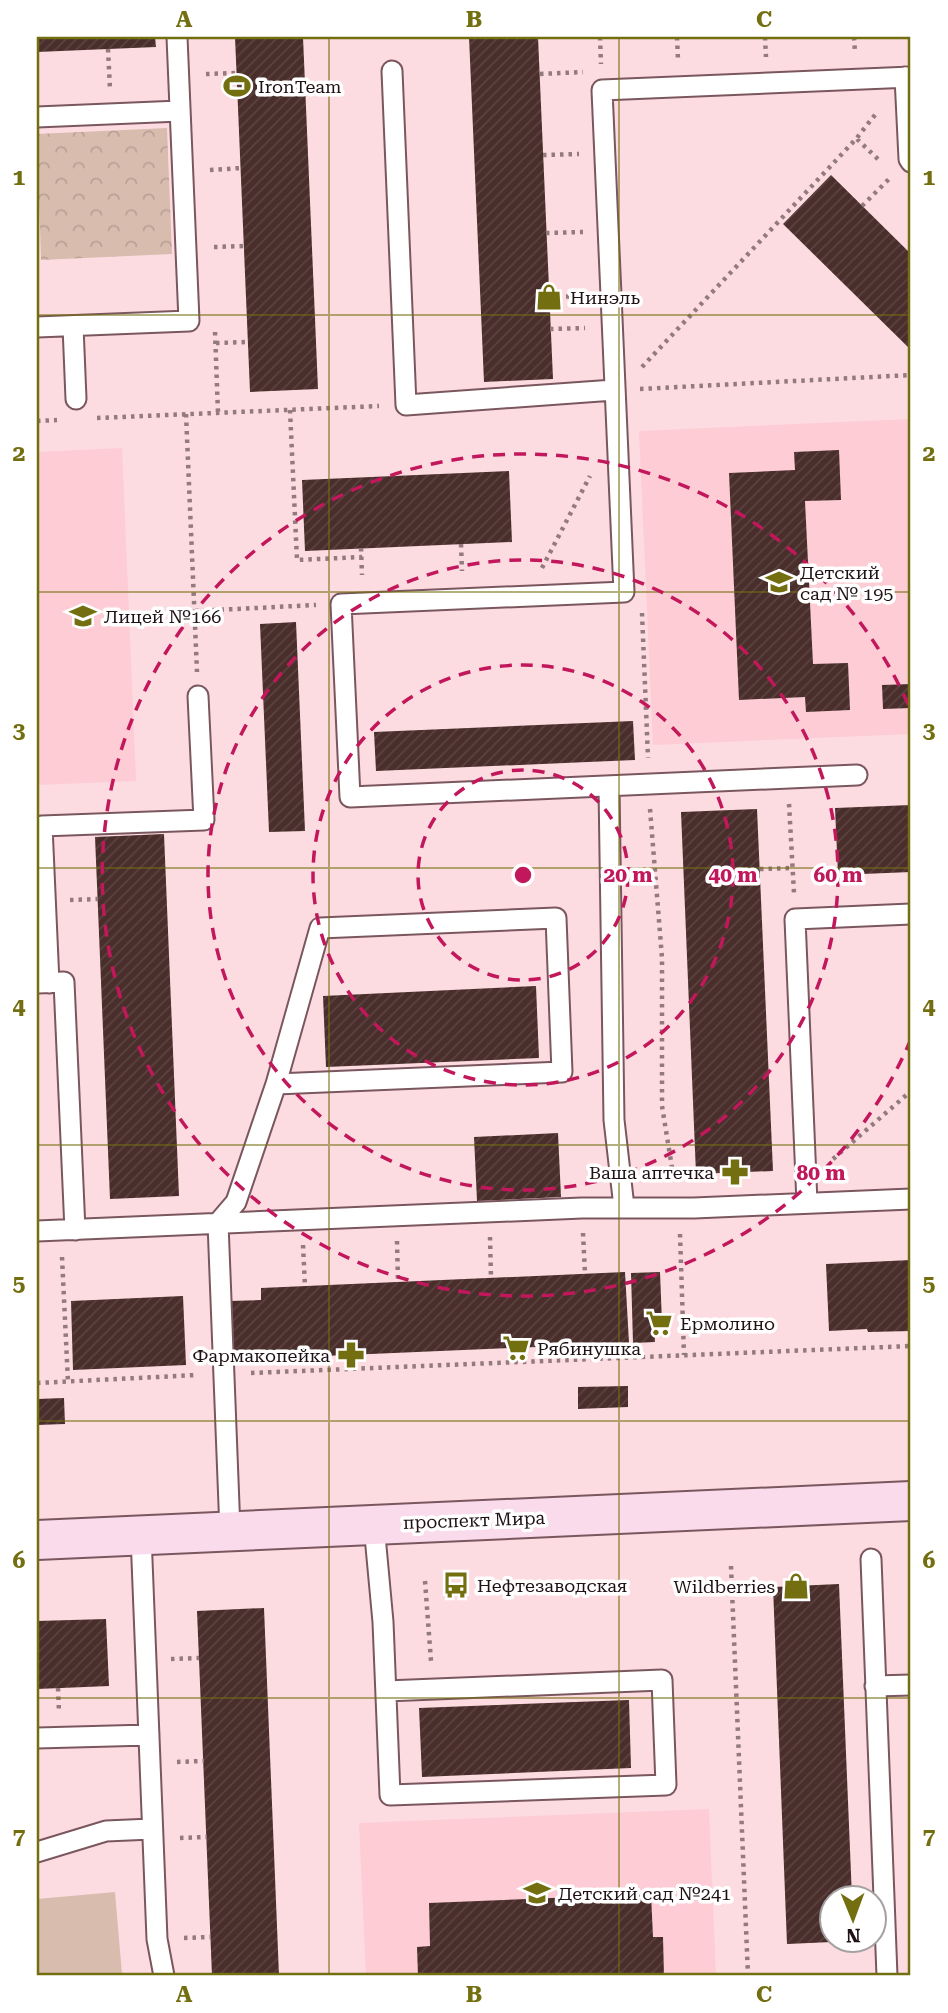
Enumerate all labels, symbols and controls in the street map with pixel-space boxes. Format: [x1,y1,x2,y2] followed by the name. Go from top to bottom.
[176,6,193,33] text: A
[466,6,482,33] text: B
[756,6,772,33] text: C
[222,71,252,101] sports icon: IronTeam
[258,76,341,97] place label: IronTeam
[13,164,26,191] text: 1
[923,164,936,191] text: 1
[534,282,564,312] shop icon: Нинэль
[570,287,641,308] place label: Нинэль
[13,440,25,467] text: 2
[923,440,935,467] text: 2
[800,562,893,604] place label: Детский сад № 195
[764,567,794,597] school or university icon: Детский сад № 195
[68,601,98,631] school or university icon: Лицей №166
[104,606,221,627] place label: Лицей №166
[13,717,26,744] text: 3
[923,717,936,744] text: 3
[511,863,535,887] centre of rings
[603,863,653,887] text: 20 m
[708,863,758,887] text: 40 m
[813,863,863,887] text: 60 m
[13,993,26,1020] text: 4
[923,993,936,1020] text: 4
[720,1157,750,1187] pharmacy icon: Ваша аптечка
[796,1161,846,1185] text: 80 m
[589,1162,714,1183] place label: Ваша аптечка
[13,1270,26,1297] text: 5
[923,1270,936,1297] text: 5
[644,1308,674,1338] supermarket icon: Ермолино
[680,1313,775,1334] place label: Ермолино
[501,1333,531,1363] supermarket icon: Рябинушка
[537,1338,641,1359] place label: Рябинушка
[336,1340,366,1370] pharmacy icon: Фармакопейка
[192,1345,330,1366] place label: Фармакопейка
[403,1507,546,1533] street label: проспект Мира
[13,1547,26,1574] text: 6
[923,1547,936,1574] text: 6
[441,1570,471,1600] bus stop icon: Нефтезаводская
[781,1571,811,1601] shop icon: Wildberries
[477,1575,627,1596] place label: Нефтезаводская
[673,1576,775,1597] place label: Wildberries
[13,1823,26,1850] text: 7
[923,1823,936,1850] text: 7
[522,1878,552,1908] school or university icon: Детский сад №241
[558,1883,731,1904] place label: Детский сад №241
[818,1884,888,1954] north arrow
[845,1924,861,1947] text: N
[176,1981,193,2008] text: A
[466,1981,482,2008] text: B
[756,1981,772,2008] text: C

